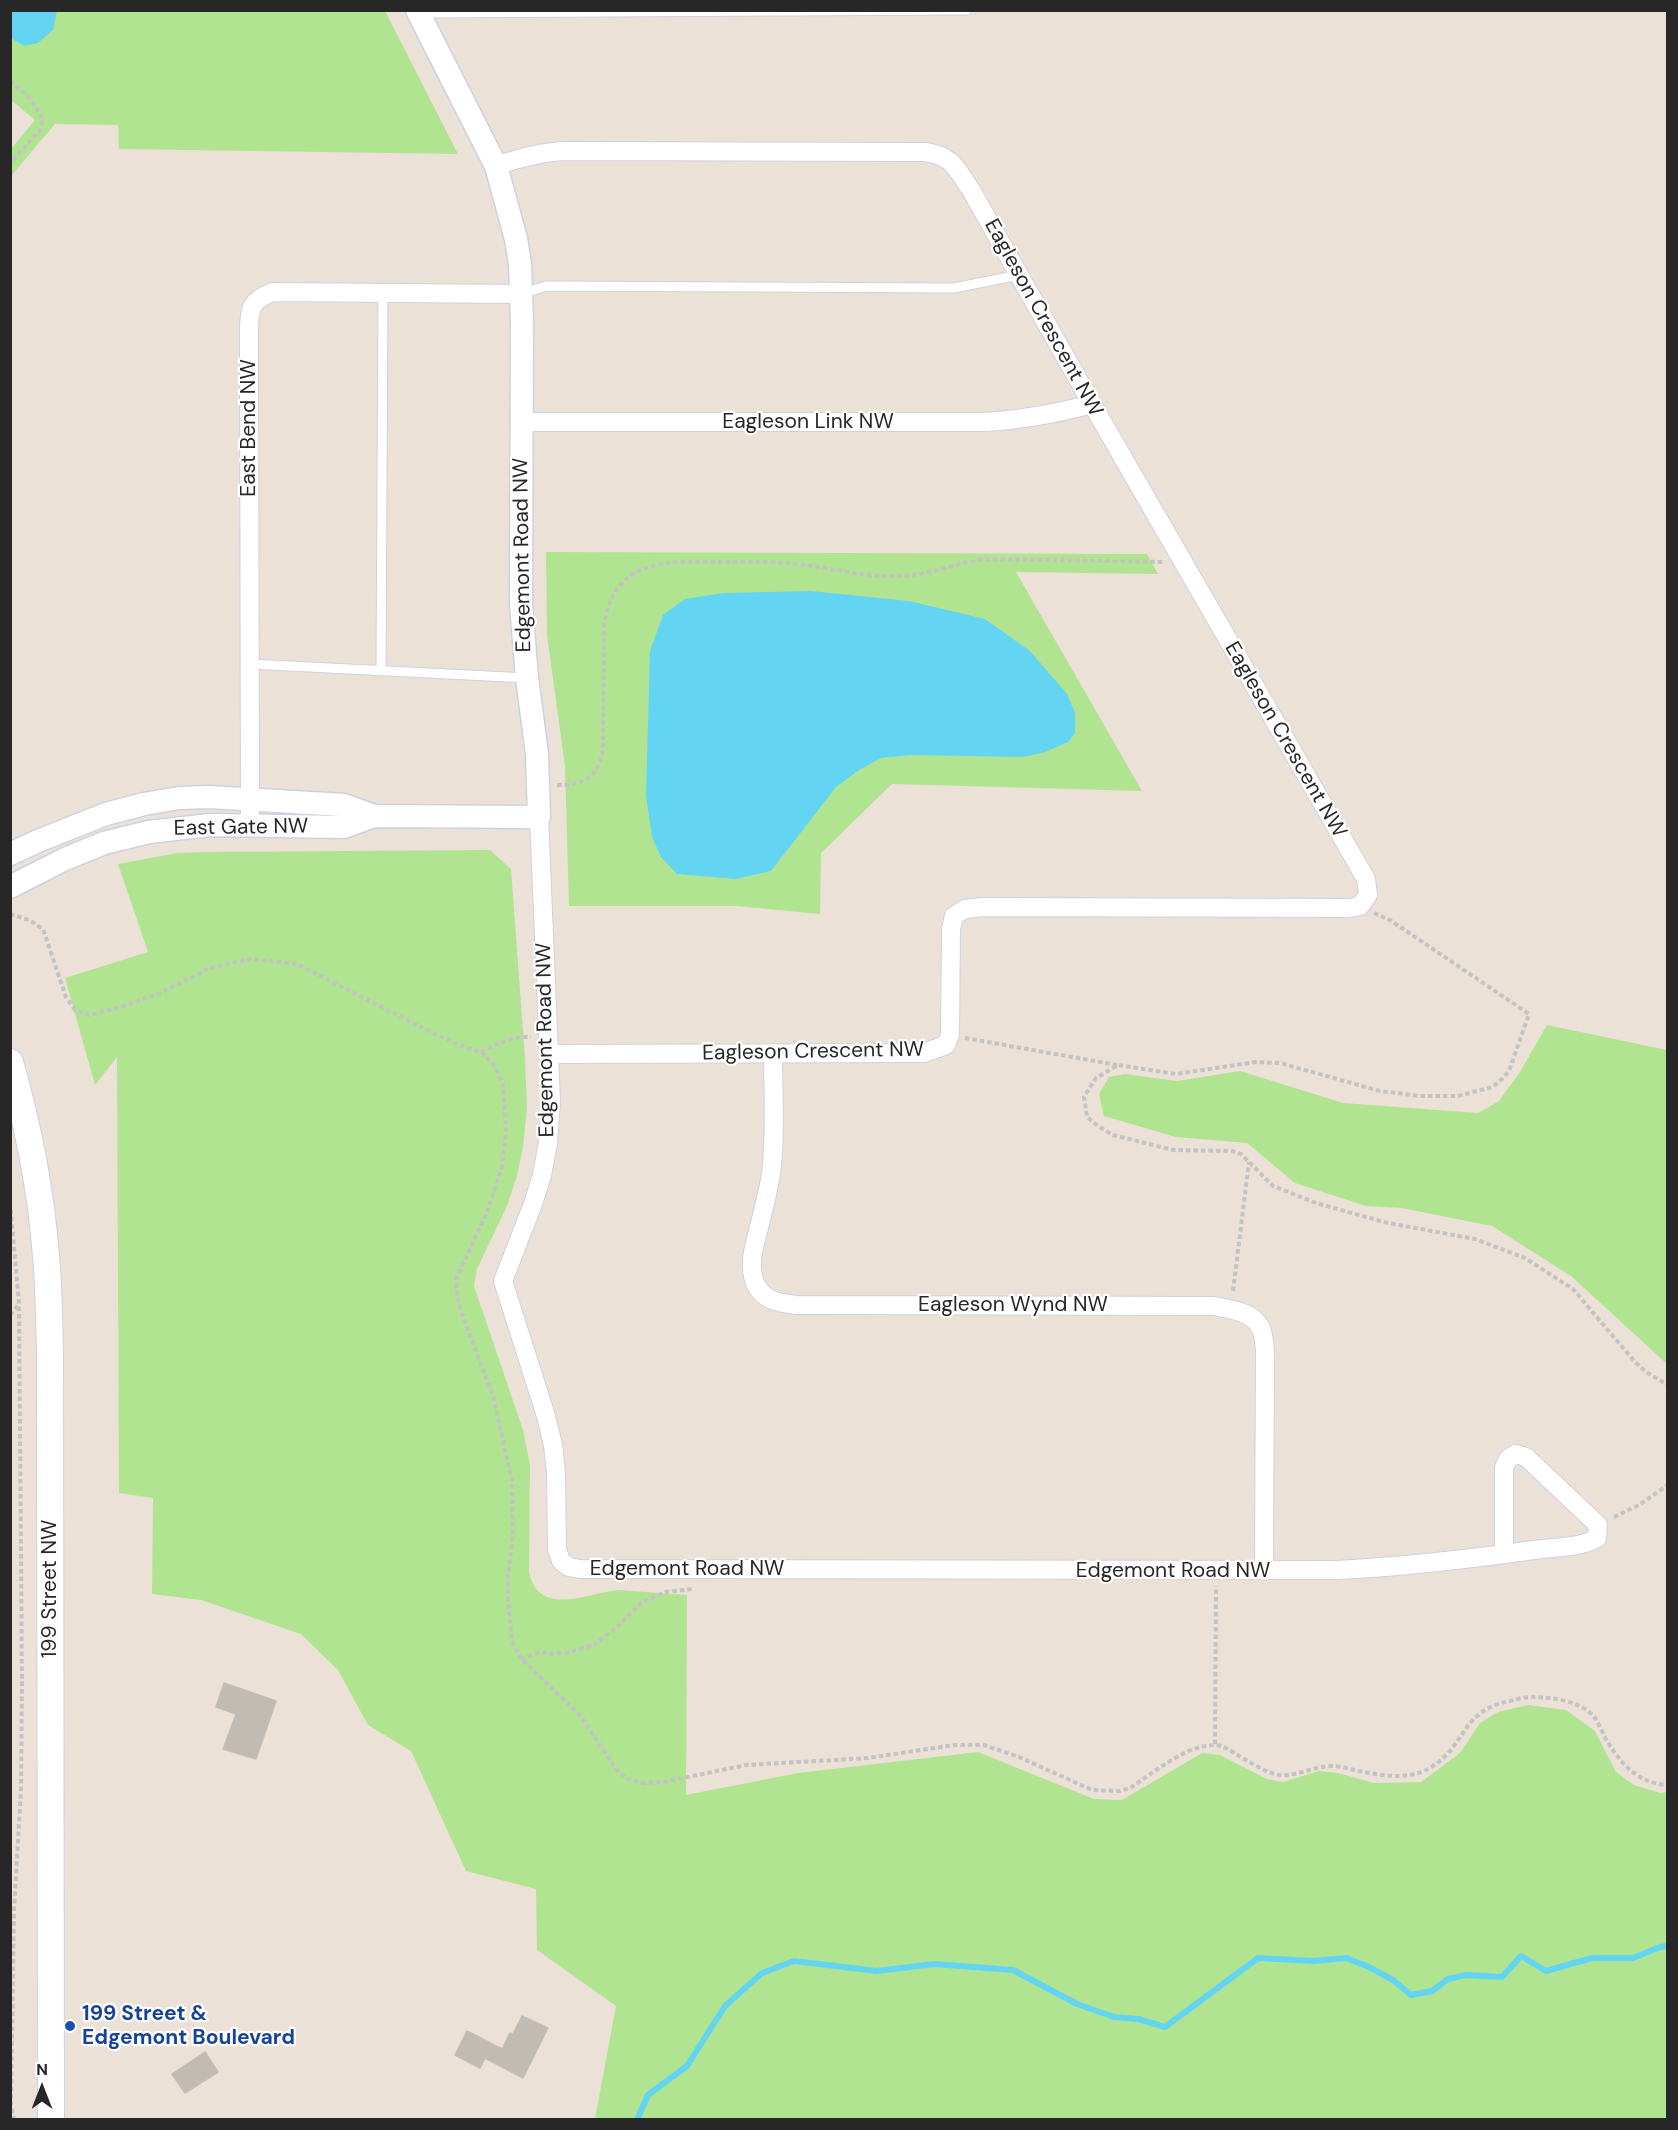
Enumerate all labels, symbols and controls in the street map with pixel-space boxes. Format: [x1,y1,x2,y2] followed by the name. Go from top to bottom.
[978,215,1108,421] street label: Eagleson Crescent NW
[236,359,262,497] street label: East Bend NW
[722,409,894,435] street label: Eagleson Link NW
[509,457,537,653] street label: Edgemont Road NW
[1219,638,1351,842] street label: Eagleson Crescent NW
[174,814,308,842] street label: East Gate NW
[532,942,560,1138] street label: Edgemont Road NW
[702,1037,924,1067] street label: Eagleson Crescent NW
[918,1292,1108,1318] street label: Eagleson Wynd NW
[37,1520,63,1658] street label: 199 Street NW
[590,1556,784,1582] street label: Edgemont Road NW
[1076,1558,1270,1584] street label: Edgemont Road NW
[82,2001,295,2051] place label: 199 Street & Edgemont Boulevard
[63,2019,77,2033] marker: 199 Street & Edgemont Boulevard
[12,2058,72,2118] north arrow
[36,2059,48,2080] text: N

